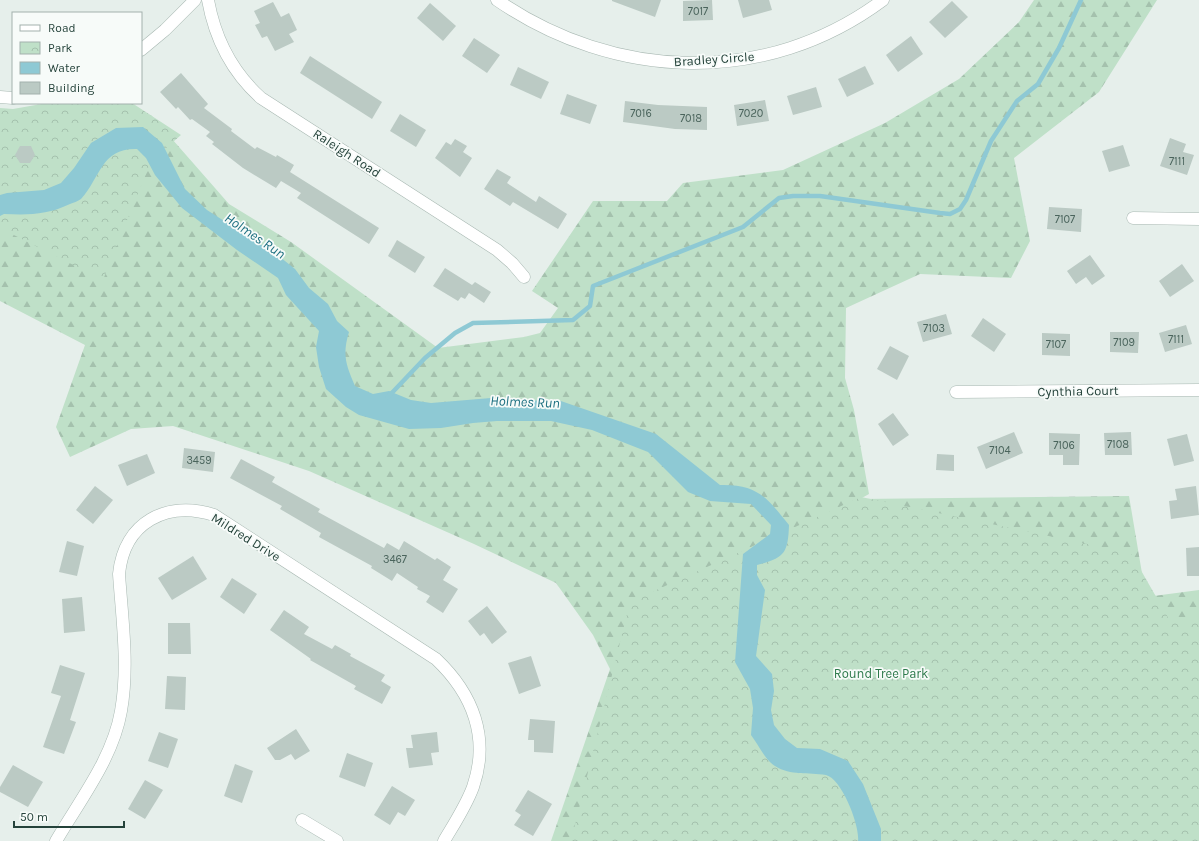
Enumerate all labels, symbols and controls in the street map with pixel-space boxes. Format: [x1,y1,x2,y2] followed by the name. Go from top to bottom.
[688,5,708,18] house number: 7017
[12,12,142,104] legend
[48,21,76,35] text: Road
[48,41,73,55] text: Park
[673,49,755,69] street label: Bradley Circle
[48,61,81,75] text: Water
[48,81,95,95] text: Building
[630,107,652,120] house number: 7016
[739,107,763,120] house number: 7020
[680,112,702,125] house number: 7018
[310,126,384,180] street label: Raleigh Road
[1169,155,1185,168] house number: 7111
[221,209,289,263] water label: Holmes Run
[1055,213,1075,226] house number: 7107
[923,322,945,335] house number: 7103
[1168,333,1184,346] house number: 7111
[1113,336,1135,349] house number: 7109
[1046,338,1066,351] house number: 7107
[1037,383,1119,399] street label: Cynthia Court
[490,392,560,412] water label: Holmes Run
[1107,438,1129,451] house number: 7108
[1053,439,1075,452] house number: 7106
[989,444,1011,457] house number: 7104
[186,454,212,467] house number: 3459
[209,510,284,564] street label: Mildred Drive
[383,553,407,566] house number: 3467
[834,666,928,681] park label: Round Tree Park
[14,803,124,829] scale bar
[20,810,48,824] text: 50 m

